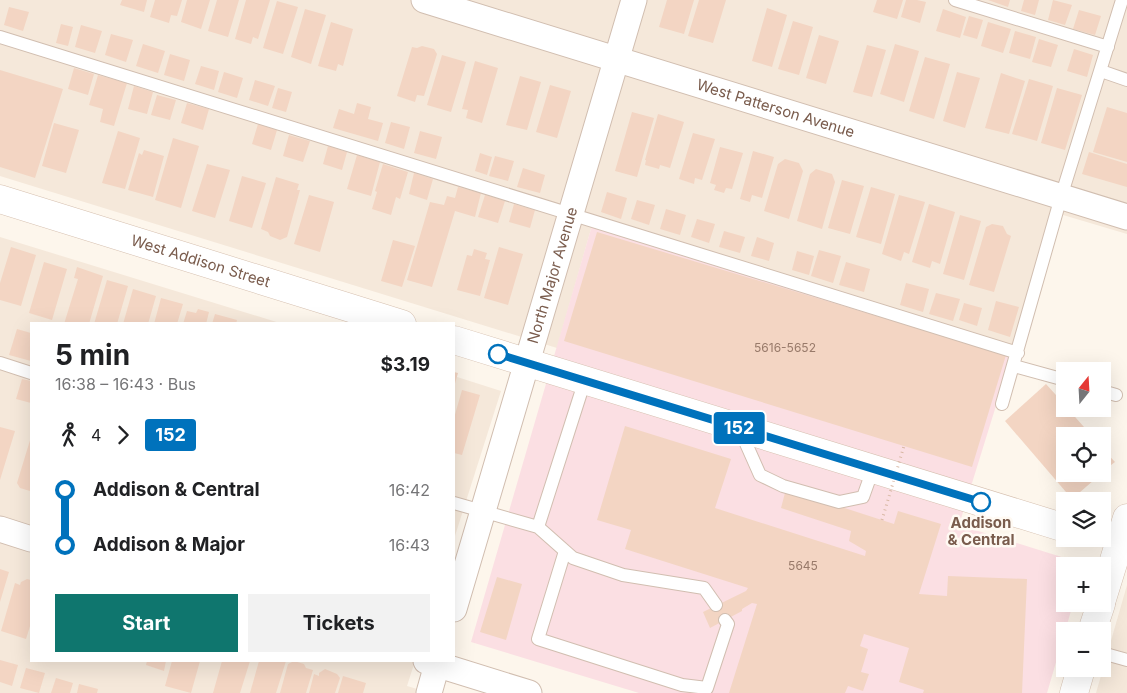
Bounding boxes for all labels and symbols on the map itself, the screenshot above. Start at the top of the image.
street label: West Patterson Avenue [694,75,857,141]
street label: North Major Avenue [523,205,581,346]
street label: West Addison Street [129,230,273,291]
house number: 5616-5652 [754,340,816,355]
unlabelled marker [488,344,508,364]
north arrow [1056,362,1111,418]
line badge: 152 [710,412,768,444]
marker: Addison & Central [971,492,991,512]
place label: Addison & Central [947,513,1015,549]
house number: 5645 [788,558,818,573]

